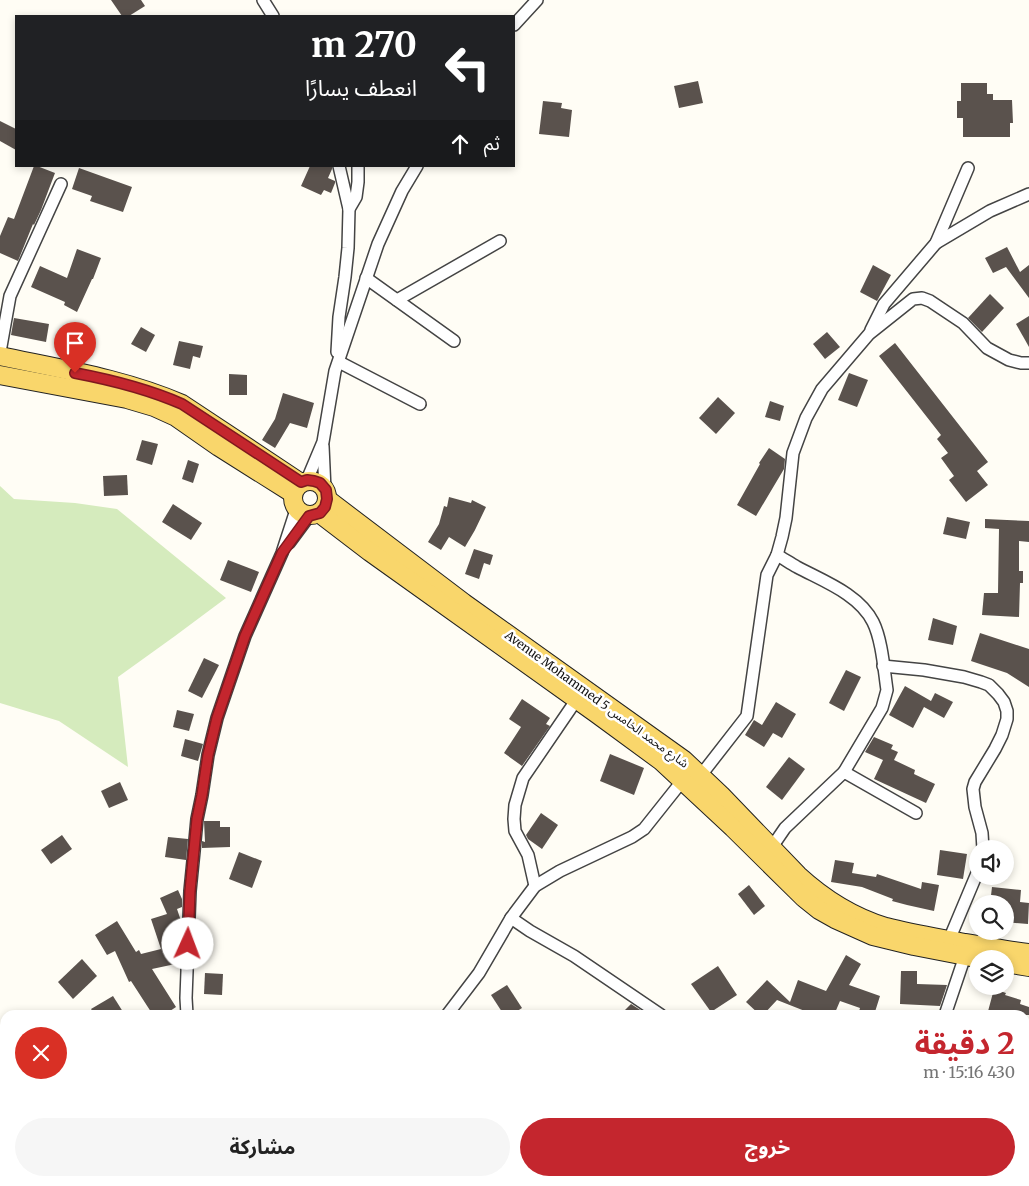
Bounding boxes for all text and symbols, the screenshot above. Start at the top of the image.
text: 270 m [311,23,417,67]
icon: left [435,35,500,100]
text: انعطف يسارًا [305,74,417,102]
icon: ahead [446,130,474,158]
text: ثم [484,131,500,155]
pin [54,322,96,373]
icon: arrive [61,329,89,357]
street label: Avenue Mohammed 5 شارع محمد الخامس [500,627,692,772]
map controls [969,840,1014,995]
button: sound [969,840,1014,885]
button: search [969,895,1014,940]
position arrow [161,917,213,969]
button: layers [969,950,1014,995]
text: 2 دقيقة [915,1024,1015,1062]
button: close [15,1027,67,1079]
text: 430 m · 15:16 [923,1062,1015,1082]
button: مشاركة [15,1118,510,1176]
button: خروج [520,1118,1015,1176]

